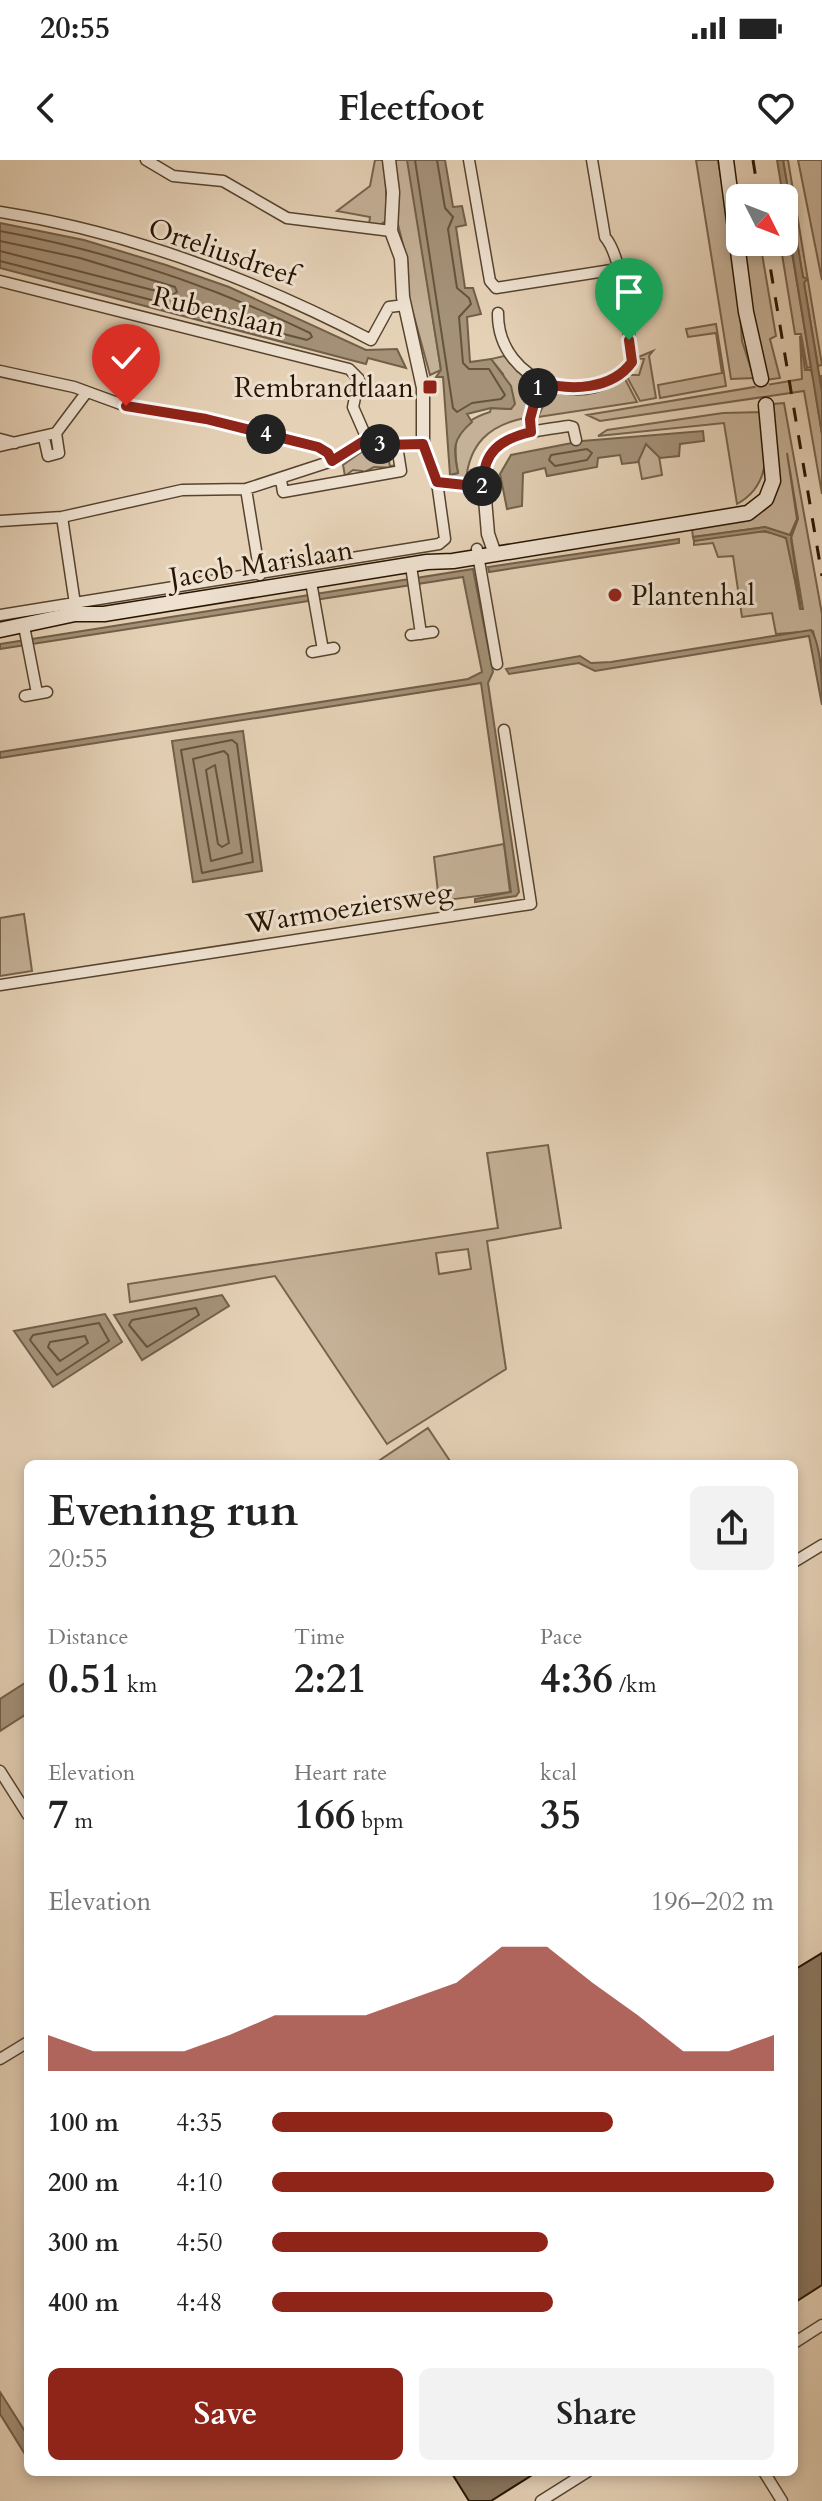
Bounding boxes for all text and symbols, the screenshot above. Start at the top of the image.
text: 20:55 [40,8,110,49]
text: Fleetfoot [338,84,484,133]
icon: back [24,86,68,130]
icon: heart [754,86,798,130]
north arrow [726,184,798,256]
map controls [726,184,798,256]
street label: Orteliusdreef [143,209,306,297]
pin [595,258,663,340]
icon: arrive [607,270,651,314]
street label: Rubenslaan [149,277,289,347]
pin [92,324,160,406]
icon: check [104,336,148,380]
pin: 1 [518,368,558,408]
place label: Rembrandtlaan [234,369,414,407]
text: 1 [532,373,544,403]
marker: Rembrandtlaan [421,378,439,396]
pin: 4 [246,414,286,454]
text: 4 [260,419,272,449]
pin: 3 [360,424,400,464]
text: 3 [374,429,386,459]
pin: 2 [462,466,502,506]
text: 2 [476,471,488,501]
street label: Jacob Marislaan [163,531,356,598]
place label: Plantenhal [631,577,755,615]
marker: Plantenhal [606,586,624,604]
street label: Warmoeziersweg [242,873,455,943]
text: Evening run [48,1481,298,1541]
button: share [690,1486,774,1570]
text: 20:55 [48,1541,108,1576]
text: Distance [48,1622,128,1652]
text: Time [294,1622,345,1652]
text: Pace [540,1622,583,1652]
text: 0.51 [48,1652,121,1707]
text: 2:21 [294,1652,367,1707]
text: 4:36 [540,1652,613,1707]
text: km [121,1670,157,1700]
text: /km [613,1670,657,1700]
text: Elevation [48,1758,135,1788]
text: Heart rate [294,1758,387,1788]
text: kcal [540,1758,577,1788]
text: 7 [48,1788,69,1843]
text: 166 [294,1788,355,1843]
text: 35 [540,1788,581,1843]
text: m [69,1806,93,1836]
text: bpm [355,1806,404,1836]
text: Elevation [48,1884,151,1919]
text: 196–202 m [651,1884,774,1919]
text: 100 m [48,2105,119,2140]
text: 4:35 [176,2105,223,2140]
text: 200 m [48,2165,119,2200]
text: 4:10 [176,2165,223,2200]
text: 300 m [48,2225,119,2260]
text: 4:50 [176,2225,223,2260]
text: 400 m [48,2285,119,2320]
text: 4:48 [176,2285,223,2320]
button: Save [48,2368,403,2460]
button: Share [419,2368,774,2460]

